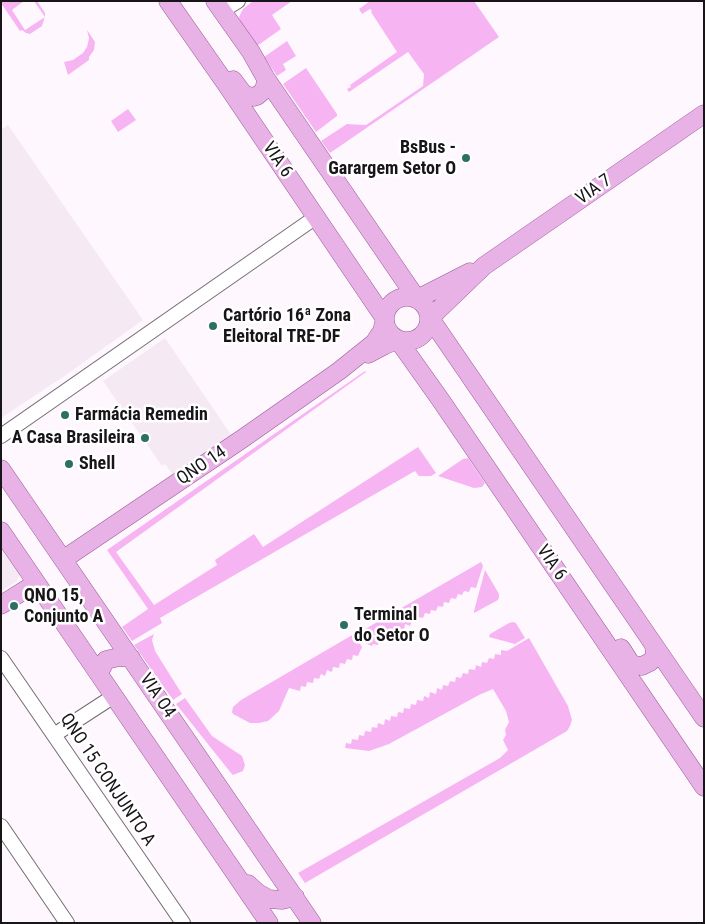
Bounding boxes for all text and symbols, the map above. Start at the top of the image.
place label: BsBus - Garargem Setor O [328,137,456,180]
street label: VIA 6 [257,138,297,182]
marker: BsBus - Garargem Setor O [460,152,472,164]
street label: VIA 7 [572,170,616,210]
place label: Cartório 16ª Zona Eleitoral TRE-DF [223,305,351,348]
marker: Cartório 16ª Zona Eleitoral TRE-DF [207,320,219,332]
place label: Farmácia Remedin [75,404,208,426]
marker: Farmácia Remedin [59,409,71,421]
place label: A Casa Brasileira [12,427,135,449]
marker: A Casa Brasileira [139,432,151,444]
street label: QNO 14 [173,442,231,490]
place label: Shell [79,453,115,475]
marker: Shell [63,458,75,470]
street label: VIA 6 [531,541,571,585]
place label: QNO 15, Conjunto A [24,585,103,628]
marker: QNO 15, Conjunto A [8,600,20,612]
place label: Terminal do Setor O [354,604,430,646]
marker: Terminal do Setor O [338,619,350,631]
street label: VIA O4 [134,670,180,722]
street label: QNO 15 CONJUNTO A [55,710,159,850]

